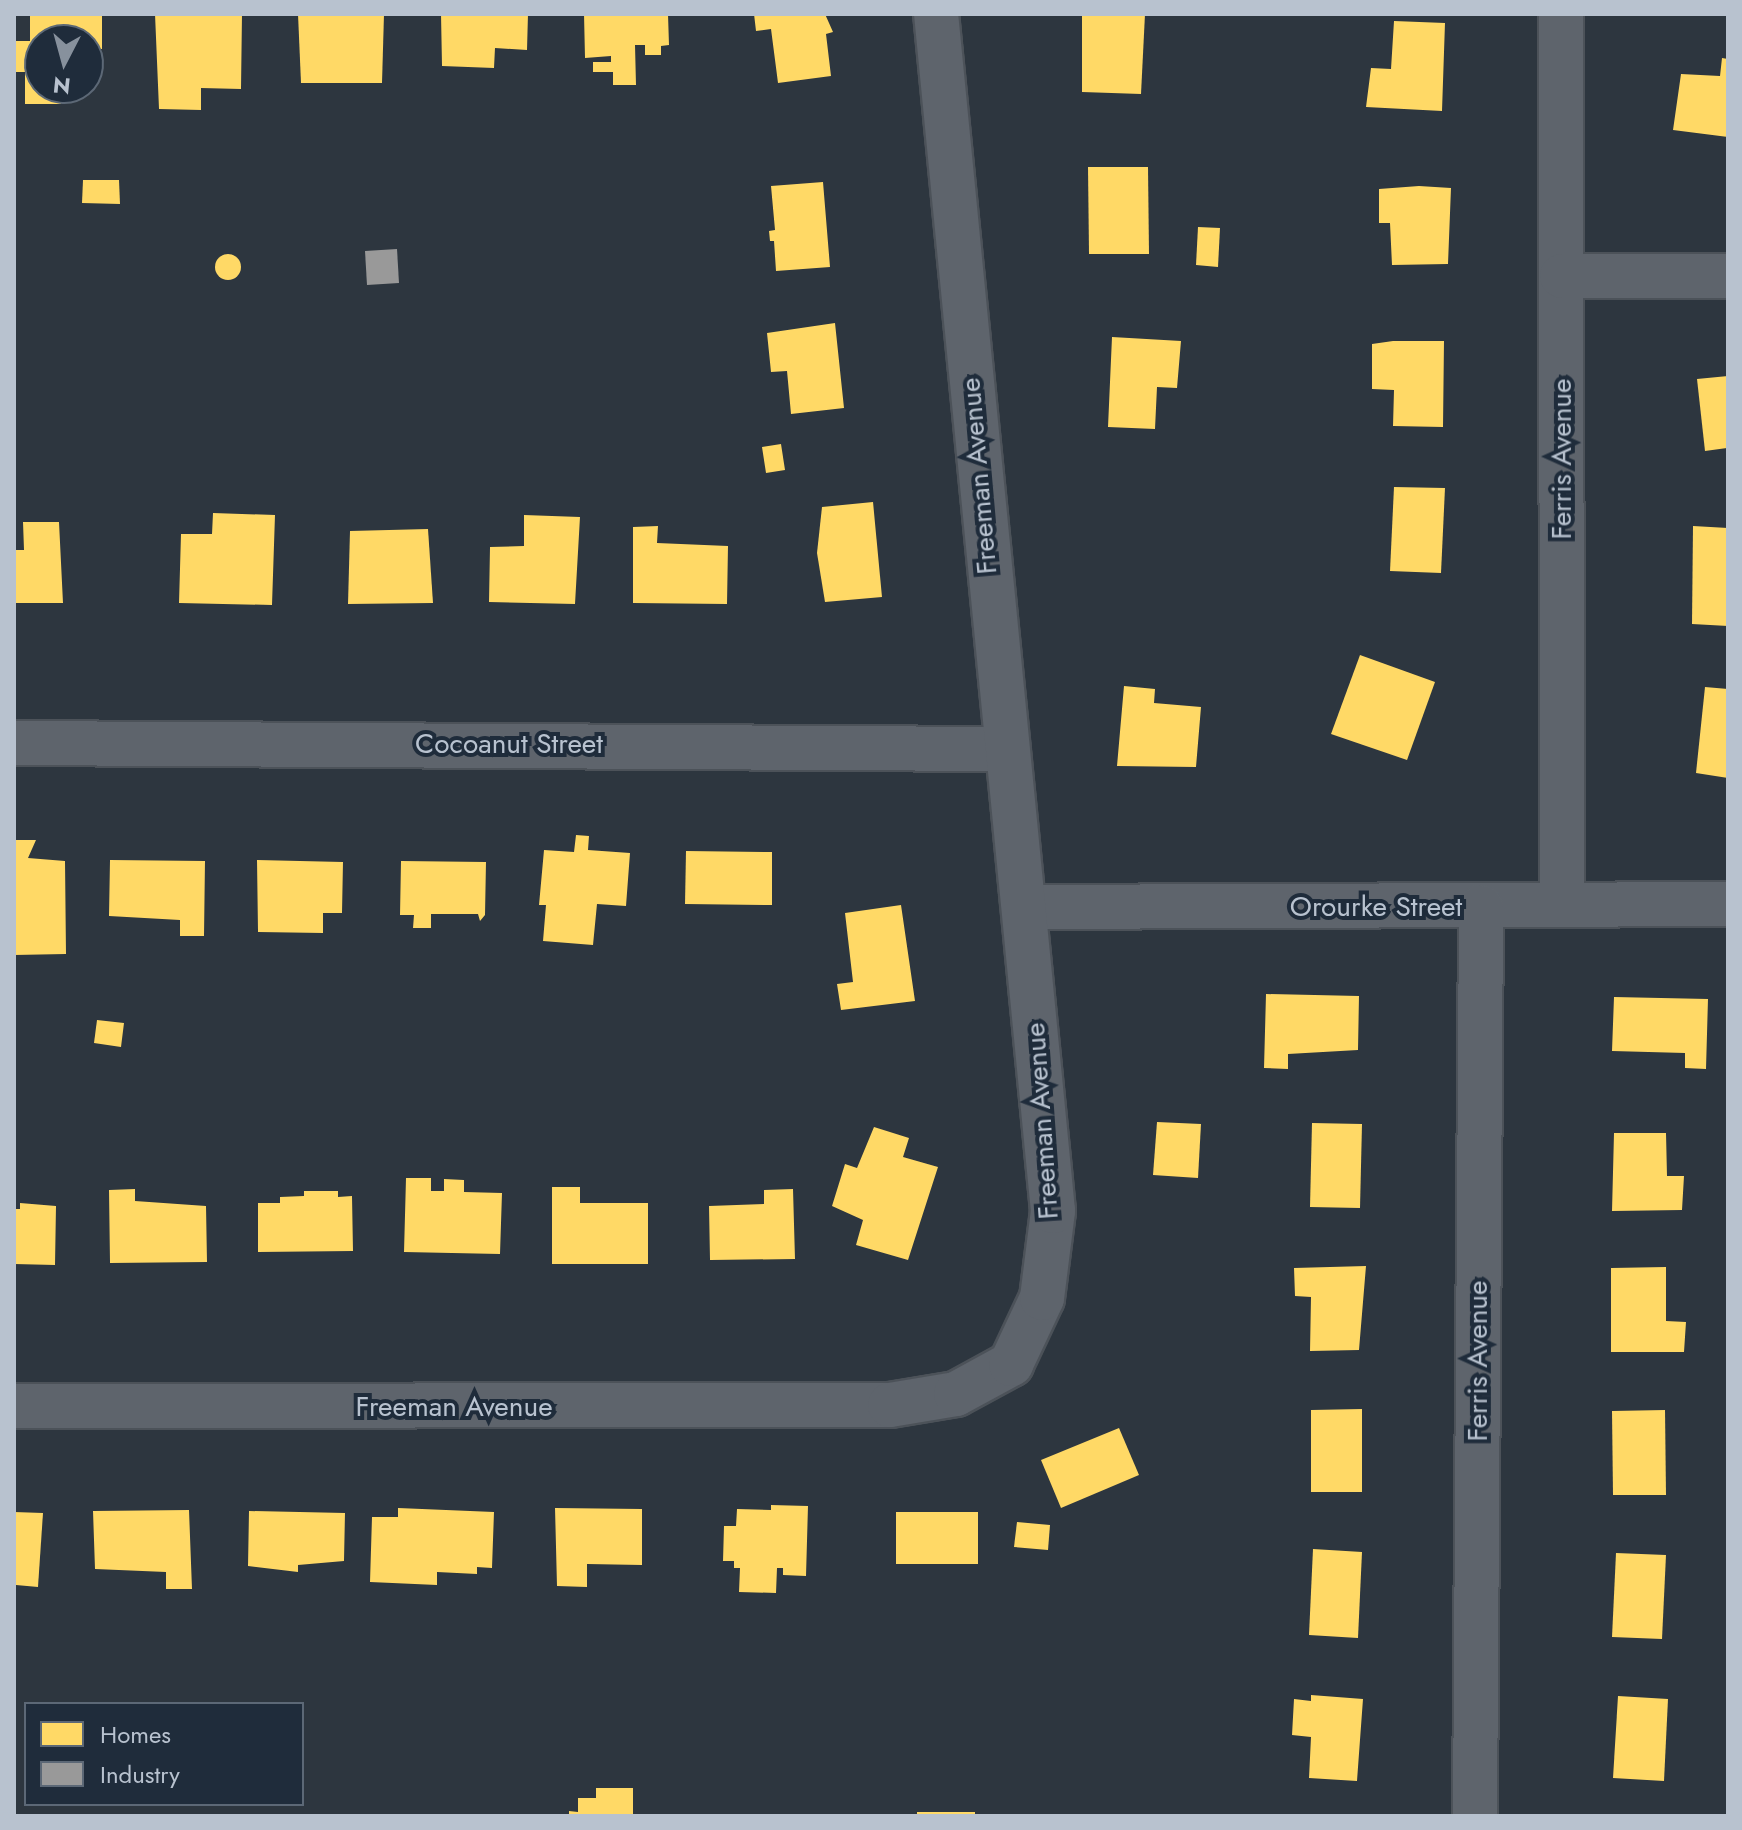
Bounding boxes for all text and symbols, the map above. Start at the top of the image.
north arrow [24,24,104,104]
text: N [51,69,72,103]
street label: Freeman Avenue [954,376,1004,576]
street label: Ferris Avenue [1545,379,1579,539]
street label: Cocoanut Street [415,727,603,761]
street label: Orourke Street [1290,890,1462,924]
street label: Freeman Avenue [1018,1022,1066,1220]
street label: Ferris Avenue [1461,1281,1495,1441]
street label: Freeman Avenue [355,1390,553,1424]
legend [24,1702,304,1806]
text: Homes [100,1717,171,1752]
text: Industry [100,1757,180,1792]

